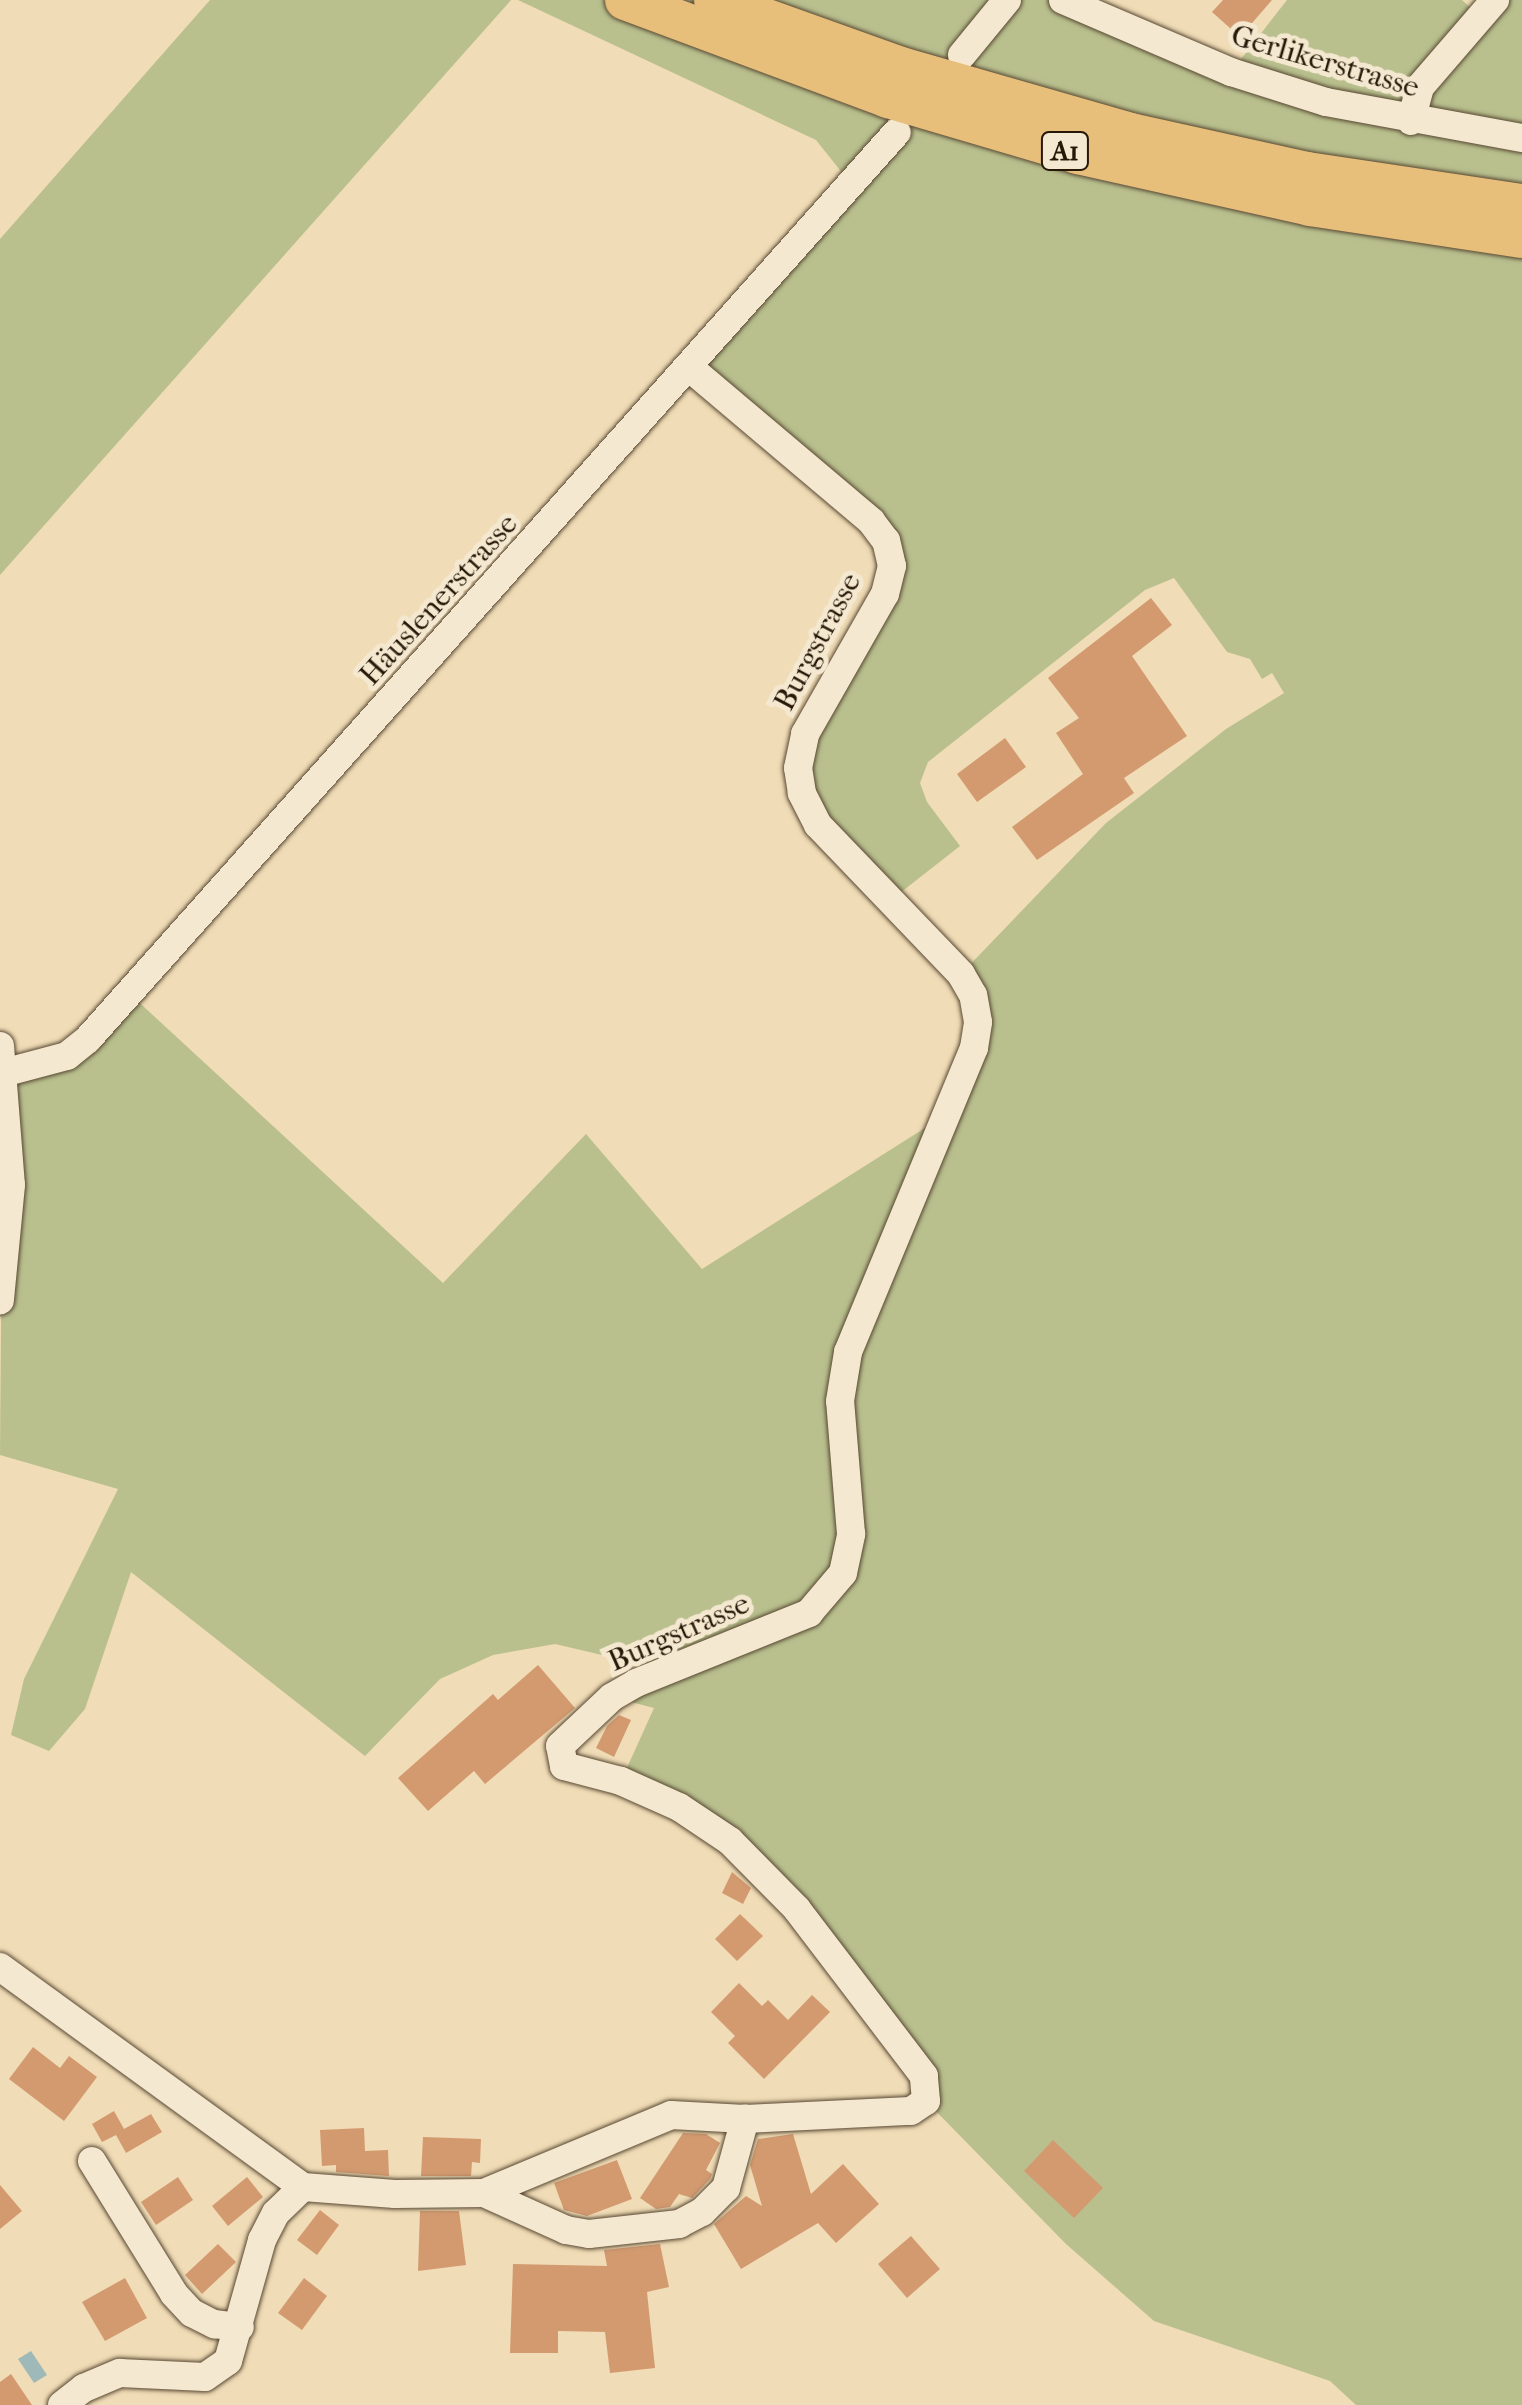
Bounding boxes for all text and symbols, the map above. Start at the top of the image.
street label: Gerlikerstrasse [1227,18,1423,106]
road number: A1 [1040,128,1090,174]
street label: Häuslenerstrasse [352,507,526,693]
street label: Burgstrasse [767,567,869,717]
street label: Burgstrasse [603,1586,755,1680]

